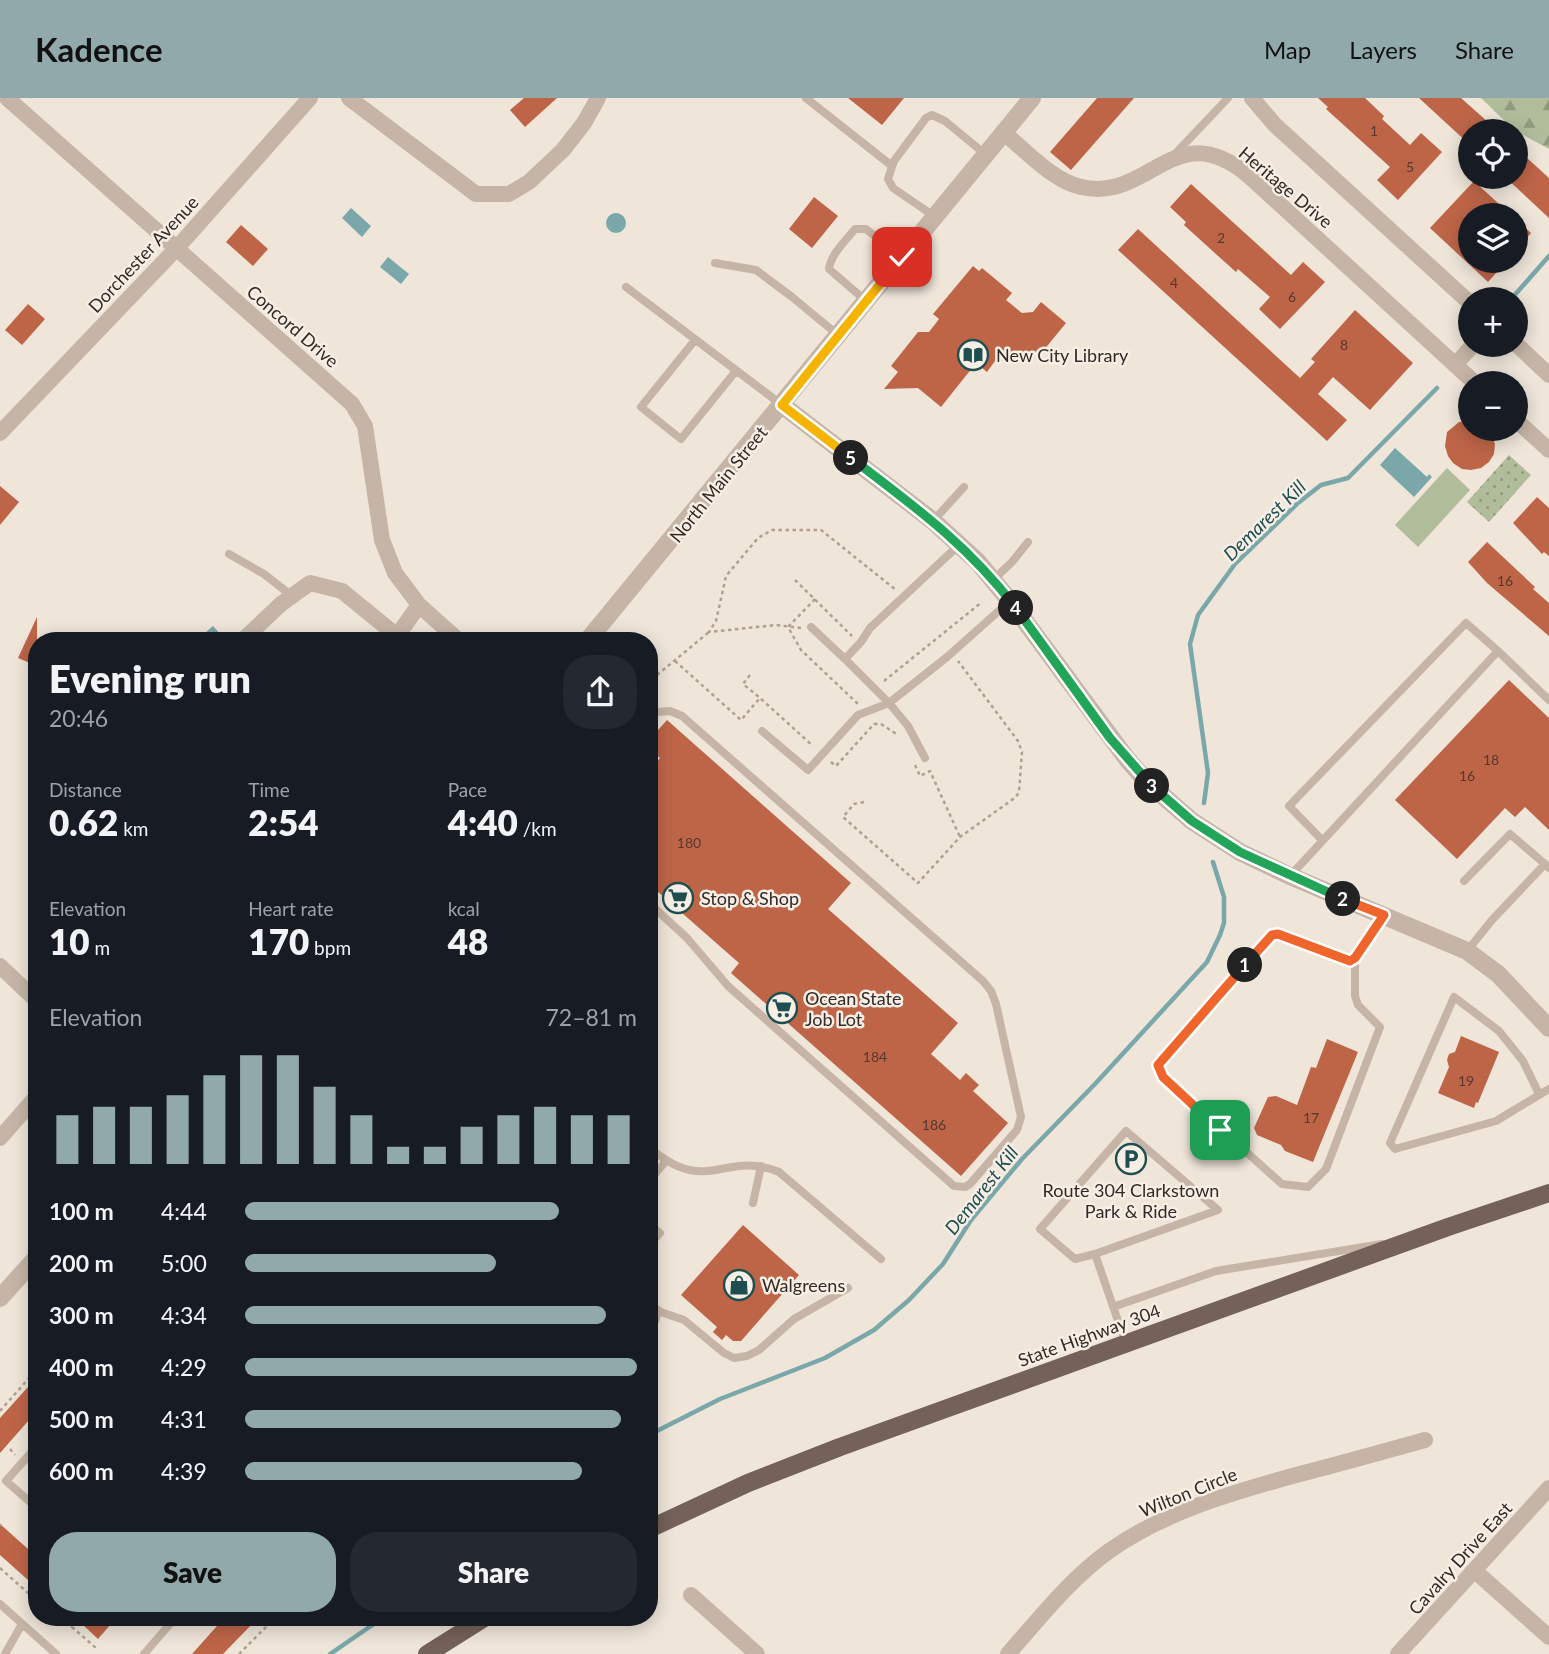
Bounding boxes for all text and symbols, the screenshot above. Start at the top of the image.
text: Kadence [35,29,163,69]
text: Map [1264,35,1311,64]
text: Layers [1349,35,1417,64]
text: Share [1455,35,1514,64]
map controls [1458,119,1528,441]
button: locate [1458,119,1528,189]
house number: 1 [1370,122,1378,139]
street label: Heritage Drive [1235,141,1337,233]
house number: 5 [1406,158,1414,175]
street label: Dorchester Avenue [83,191,203,317]
button: layers [1458,203,1528,273]
pin [872,227,932,287]
house number: 2 [1217,229,1225,246]
icon: check [883,238,921,276]
house number: 4 [1170,274,1178,291]
street label: Concord Drive [243,280,343,372]
button: + [1458,287,1528,357]
house number: 6 [1288,288,1296,305]
house number: 8 [1340,336,1348,353]
library icon: New City Library [956,338,990,372]
place label: New City Library [996,344,1129,366]
button: − [1458,371,1528,441]
street label: North Main Street [664,421,772,547]
pin: 5 [834,440,868,476]
text: 5 [845,446,856,469]
water label: Demarest Kill [1218,475,1310,565]
house number: 16 [1497,572,1513,589]
pin: 4 [998,590,1034,626]
text: 4 [1010,596,1021,619]
text: Evening run [49,655,251,701]
button: share [563,655,637,729]
text: 20:46 [49,704,108,732]
house number: 18 [1483,751,1499,768]
house number: 16 [1459,767,1475,784]
pin: 3 [1134,768,1170,804]
text: 3 [1146,774,1157,797]
text: Distance [49,778,122,801]
text: Time [248,778,290,801]
text: Pace [448,778,487,801]
text: 0.62 [49,801,118,843]
text: 2:54 [248,801,319,843]
text: 4:40 [448,801,518,843]
text: km [118,817,148,840]
text: /km [518,817,557,840]
house number: 180 [677,834,701,851]
supermarket icon: Stop & Shop [661,881,695,915]
pin: 2 [1326,882,1360,916]
place label: Stop & Shop [701,887,799,909]
text: 2 [1337,887,1348,910]
text: Elevation [49,897,126,920]
text: Heart rate [248,897,334,920]
text: kcal [448,897,480,920]
text: 10 [49,920,90,962]
text: 170 [248,920,309,962]
text: 48 [448,920,488,962]
text: m [90,936,110,959]
text: bpm [309,936,351,959]
pin: 1 [1228,948,1262,982]
text: 1 [1239,953,1250,976]
place label: Ocean State Job Lot [805,987,901,1030]
supermarket icon: Ocean State Job Lot [765,991,799,1025]
text: Elevation [49,1003,142,1031]
text: 72–81 m [545,1003,637,1031]
house number: 184 [863,1048,887,1065]
house number: 19 [1458,1072,1474,1089]
pin [1190,1100,1250,1160]
house number: 17 [1303,1109,1319,1126]
icon: arrive [1201,1111,1239,1149]
house number: 186 [922,1116,946,1133]
water label: Demarest Kill [939,1141,1023,1239]
parking icon: Route 304 Clarkstown Park & Ride [1114,1142,1148,1176]
place label: Route 304 Clarkstown Park & Ride [1043,1179,1219,1222]
text: 100 m [49,1197,114,1225]
text: 4:44 [161,1197,207,1225]
text: 200 m [49,1249,114,1277]
text: 5:00 [161,1249,207,1277]
shop icon: Walgreens [722,1268,756,1302]
place label: Walgreens [762,1274,845,1296]
street label: State Highway 304 [1015,1299,1163,1371]
text: 300 m [49,1301,114,1329]
text: 4:34 [161,1301,207,1329]
text: 400 m [49,1353,114,1381]
text: 4:29 [161,1353,207,1381]
text: 500 m [49,1405,114,1433]
text: 4:31 [161,1405,207,1433]
text: 600 m [49,1457,114,1485]
text: 4:39 [161,1457,207,1485]
street label: Wilton Circle [1136,1462,1240,1522]
street label: Cavalry Drive East [1404,1497,1517,1619]
button: Save [49,1532,336,1612]
button: Share [350,1532,637,1612]

